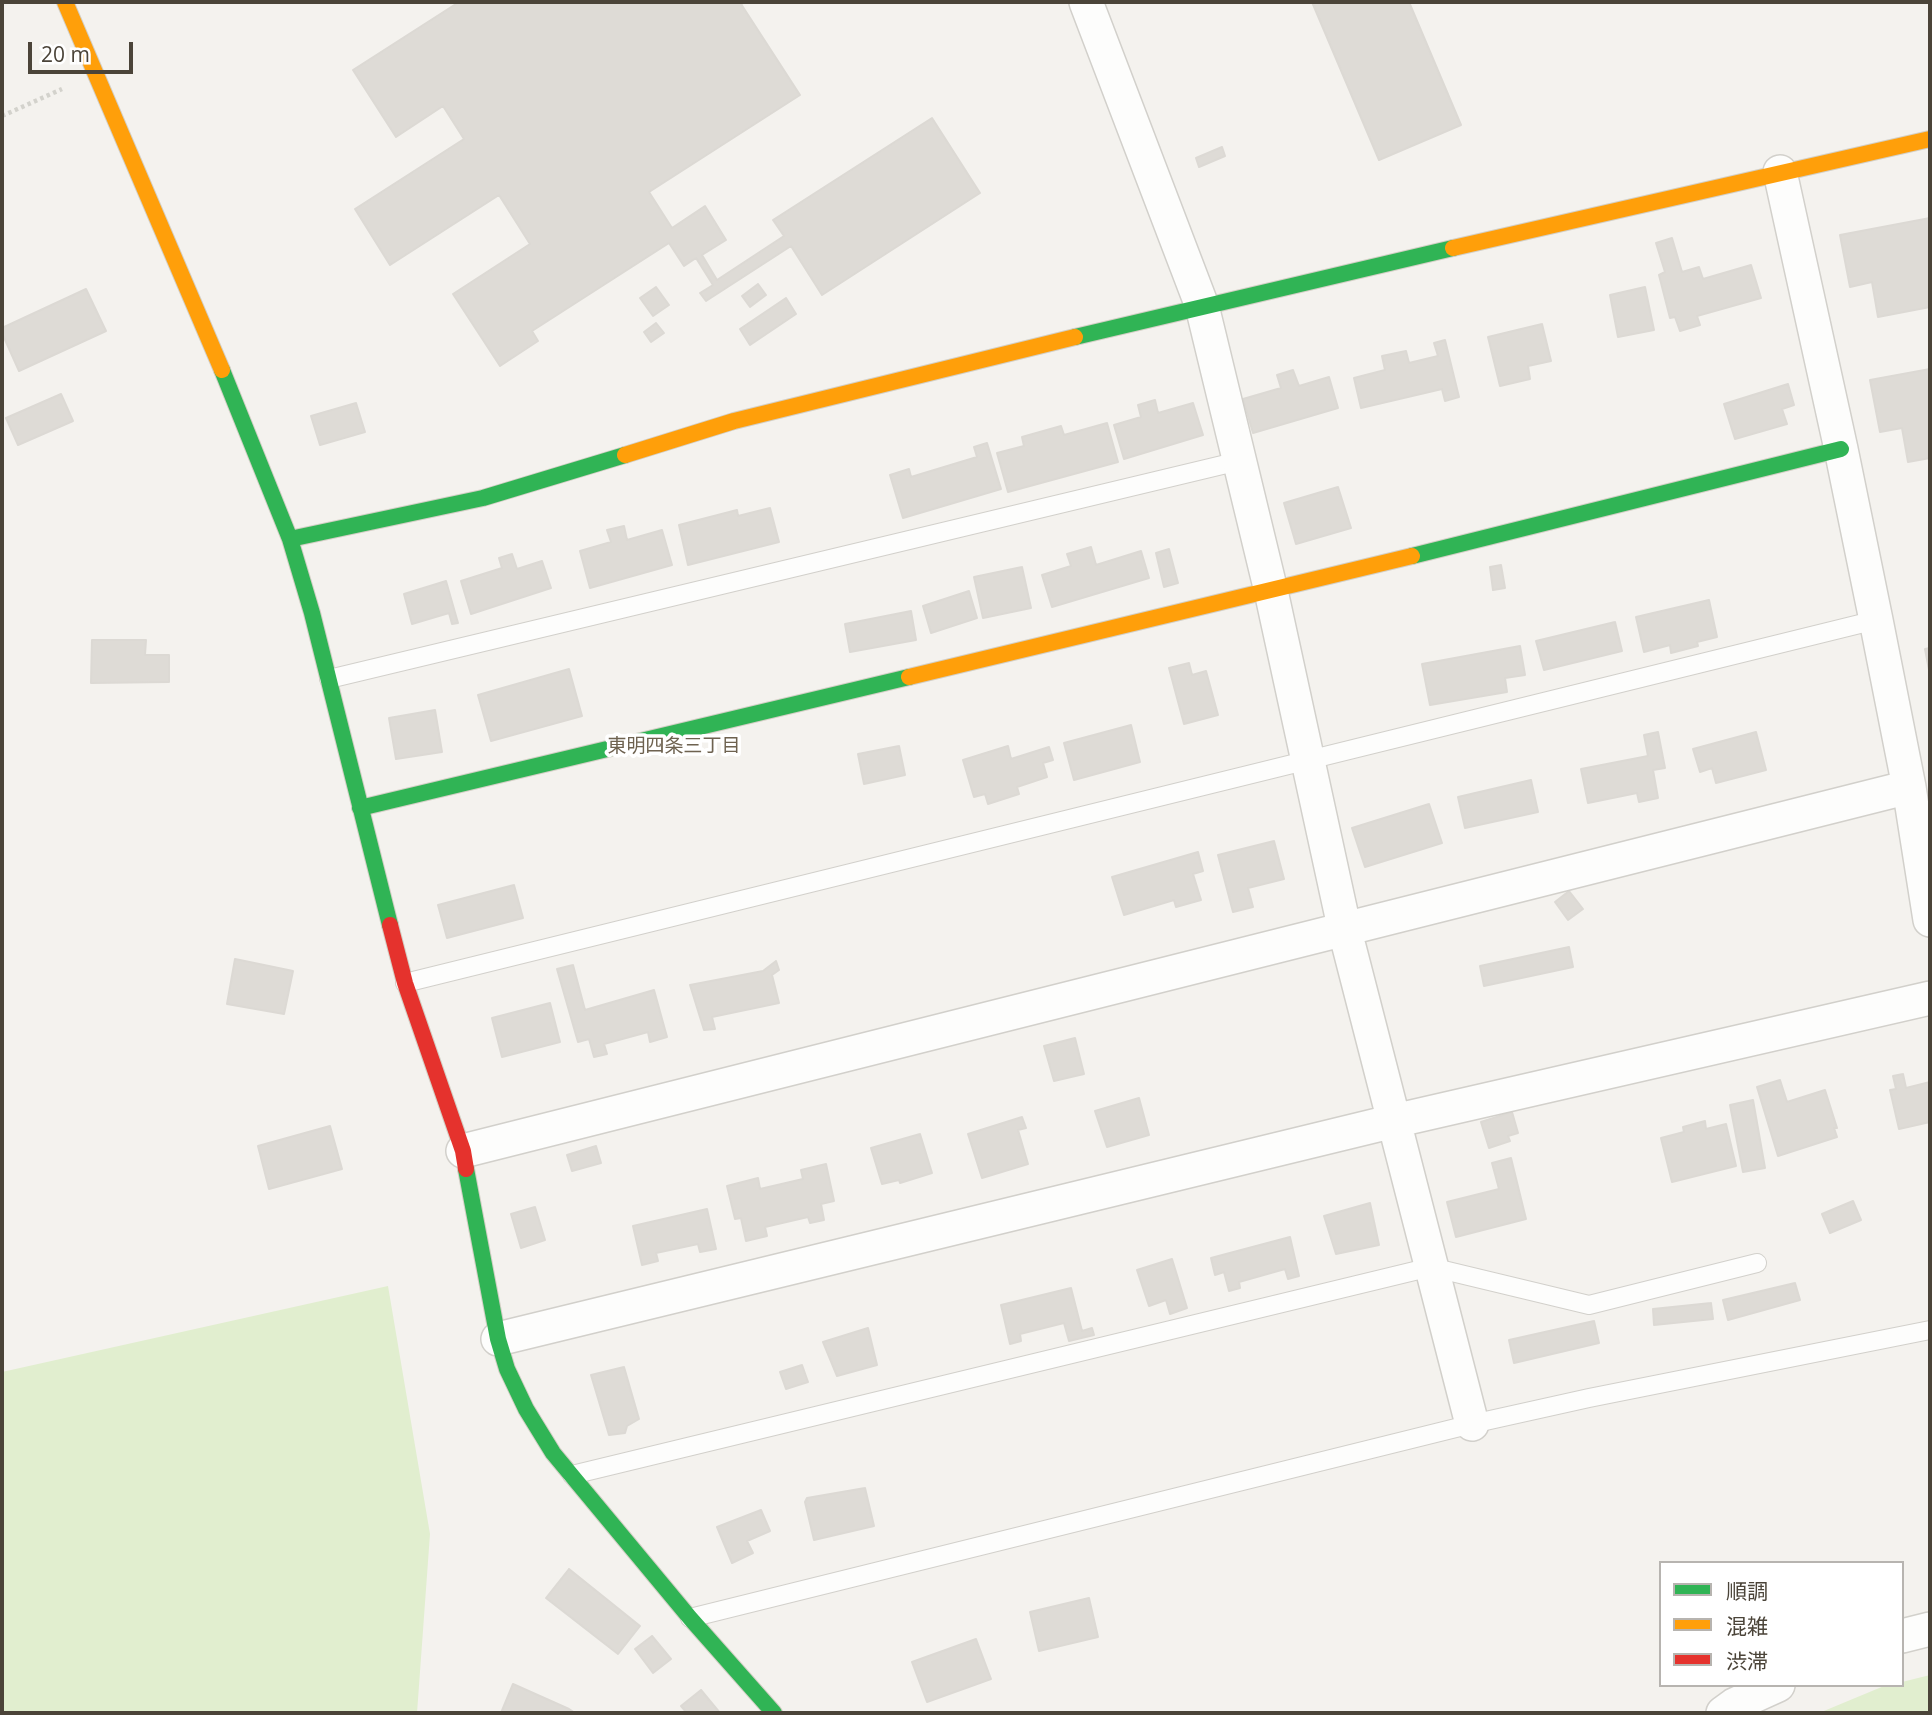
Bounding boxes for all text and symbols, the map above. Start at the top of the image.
scale bar [32,28,136,72]
text: 20 m [41,40,90,68]
district label: 東明四条三丁目 [608,736,740,758]
legend [1659,1561,1904,1687]
text: 順調 [1726,1577,1768,1605]
text: 混雑 [1726,1612,1768,1640]
text: 渋滞 [1726,1647,1768,1675]

